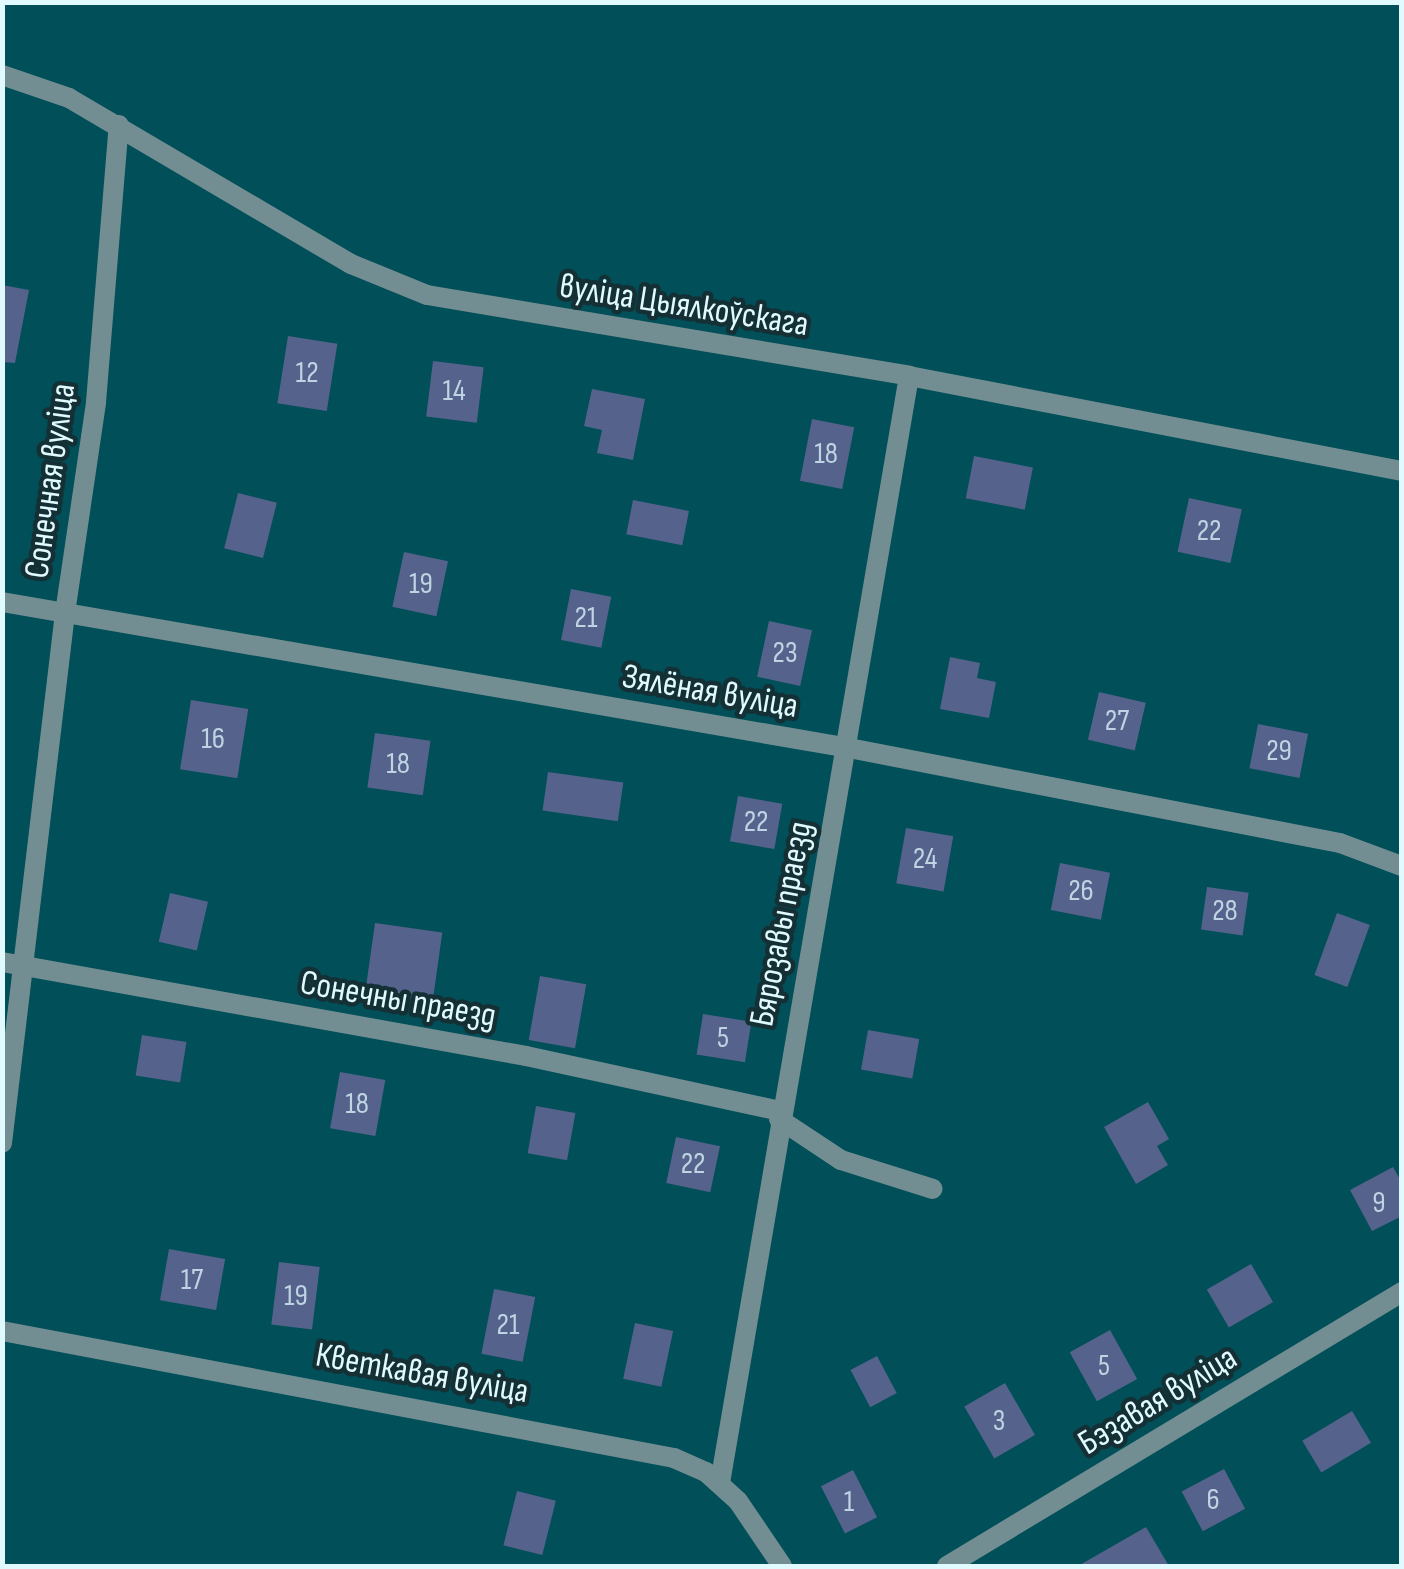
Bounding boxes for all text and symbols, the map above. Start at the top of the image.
street label: вуліца Цыялкоўскага [557,266,811,346]
house number: 12 [295,355,319,391]
house number: 14 [442,373,466,409]
street label: Сонечная вуліца [17,381,85,581]
house number: 18 [814,436,838,472]
house number: 22 [1197,513,1221,549]
house number: 19 [409,566,433,602]
house number: 21 [575,600,597,636]
house number: 23 [773,635,797,671]
street label: Зялёная вуліца [619,656,801,728]
house number: 27 [1105,703,1129,739]
house number: 16 [201,721,225,757]
house number: 29 [1266,733,1292,769]
house number: 18 [386,746,410,782]
house number: 22 [744,804,768,840]
street label: Бярозавы праезд [742,818,822,1030]
house number: 24 [913,841,937,877]
house number: 26 [1068,873,1094,909]
house number: 28 [1212,893,1238,929]
street label: Сонечны праезд [297,962,499,1038]
house number: 5 [717,1020,729,1056]
house number: 18 [345,1086,369,1122]
house number: 22 [681,1146,705,1182]
house number: 9 [1372,1185,1386,1221]
house number: 17 [181,1262,203,1298]
house number: 19 [284,1278,308,1314]
house number: 21 [497,1307,519,1343]
street label: Кветкавая вуліца [312,1335,532,1413]
street label: Бэзавая вуліца [1071,1337,1245,1465]
house number: 5 [1098,1348,1110,1384]
house number: 3 [993,1403,1005,1439]
house number: 6 [1206,1482,1220,1518]
house number: 1 [844,1484,854,1520]

